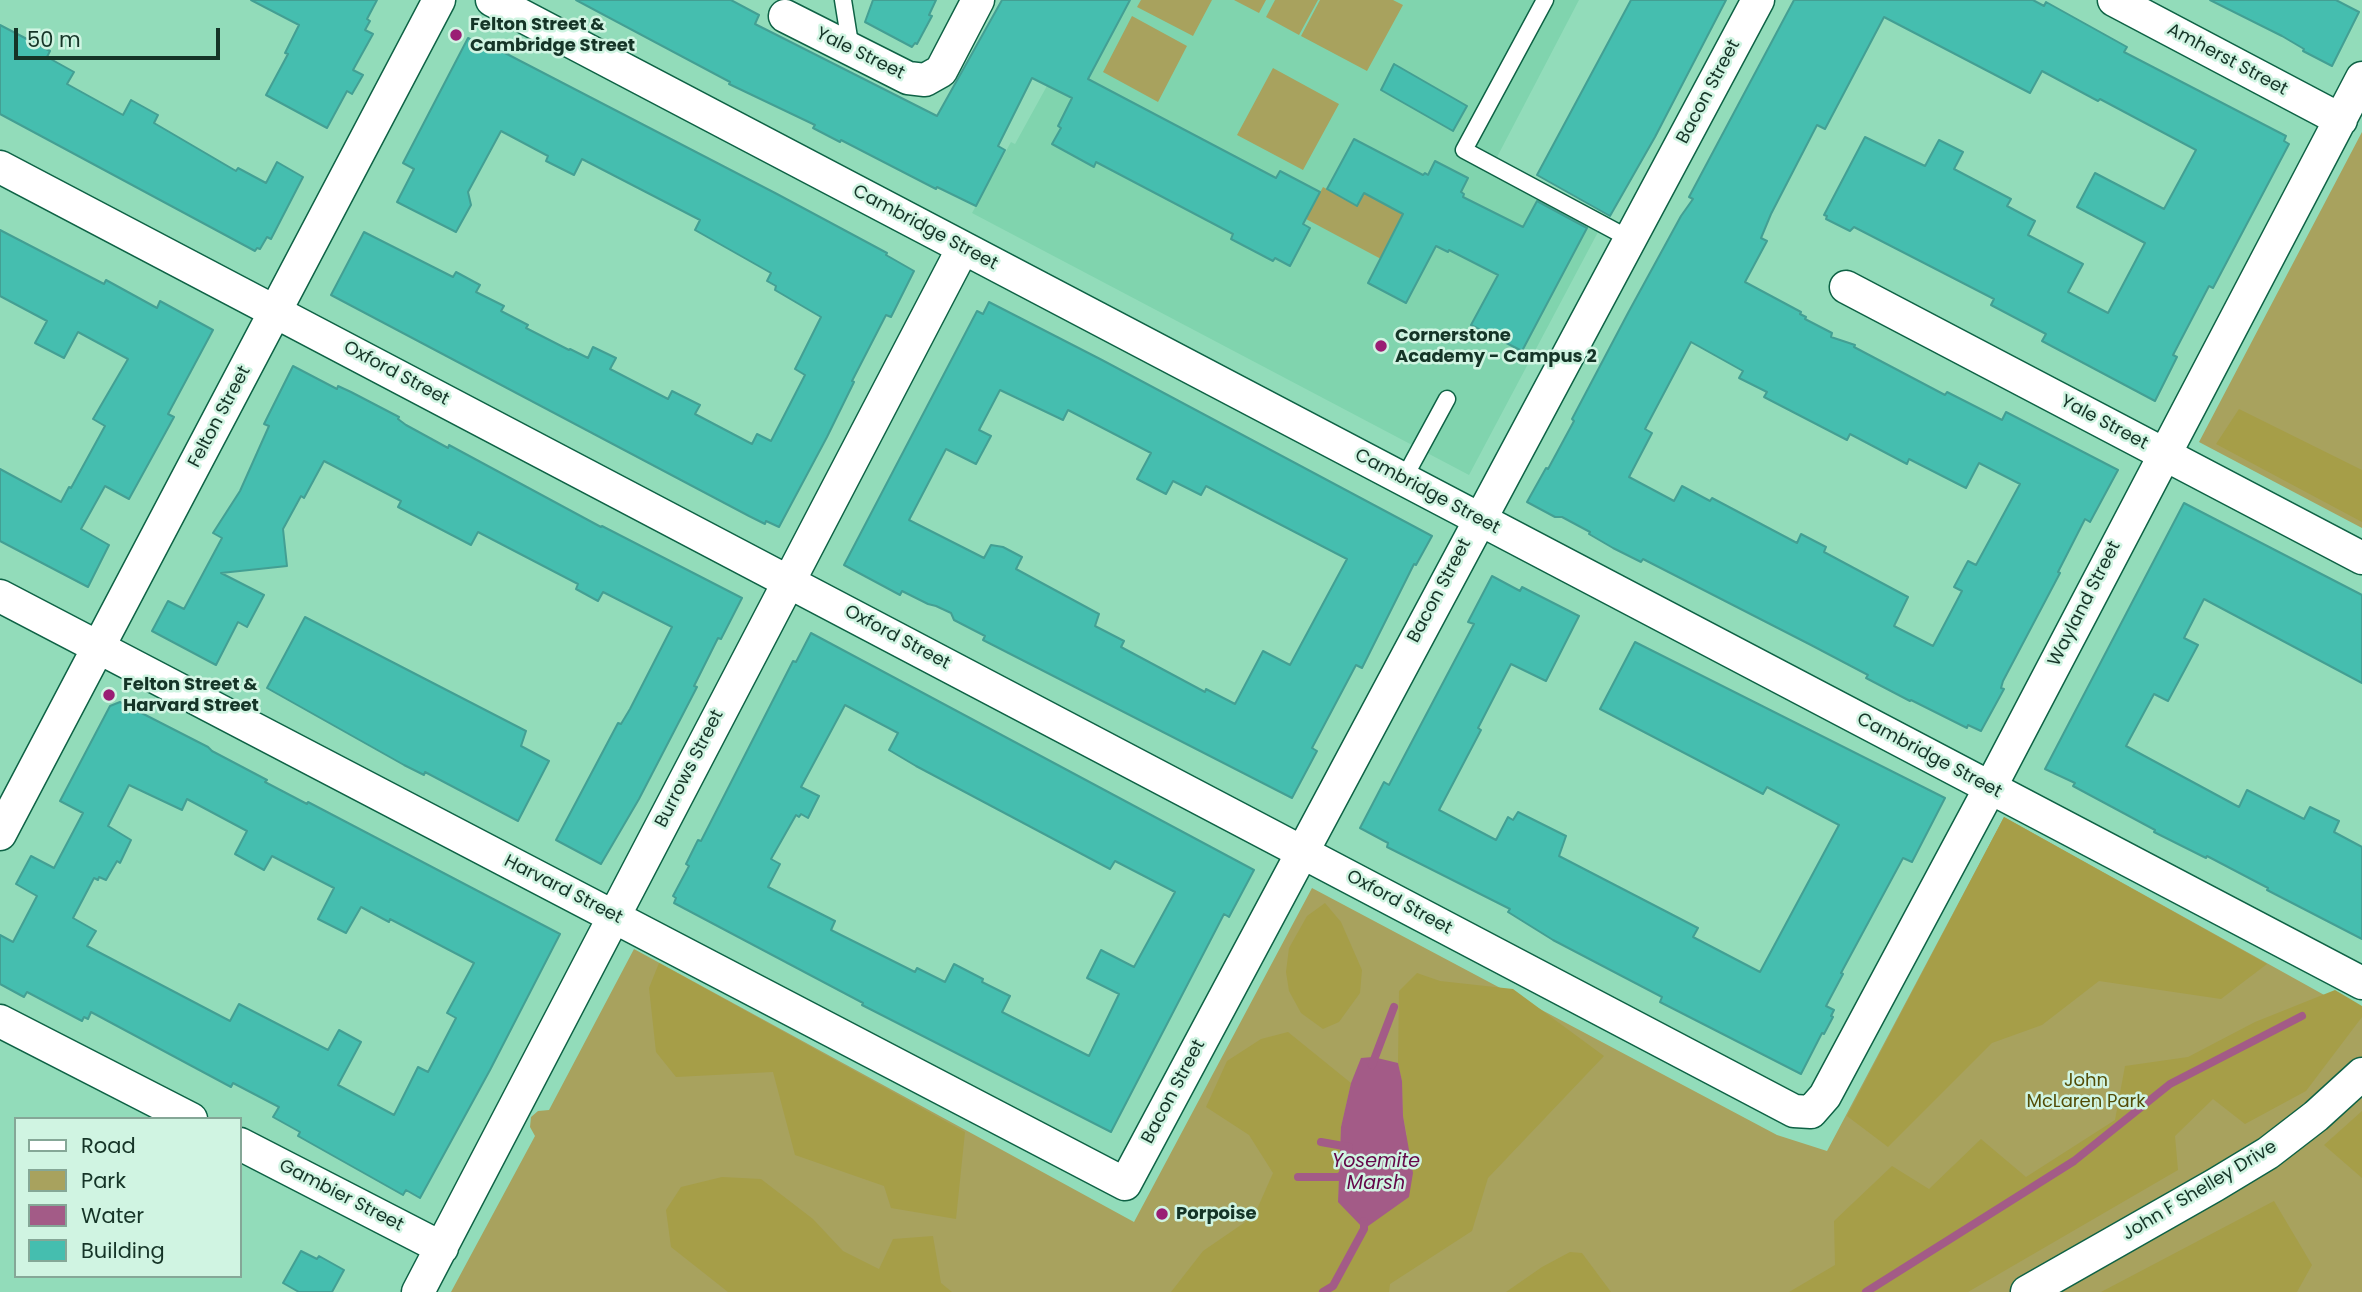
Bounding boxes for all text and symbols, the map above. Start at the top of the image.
scale bar [18,14,224,58]
place label: Felton Street & Cambridge Street [470,14,635,56]
street label: Amherst Street [2163,19,2291,101]
street label: Yale Street [812,23,908,85]
text: 50 m [27,25,81,54]
marker: Felton Street & Cambridge Street [448,27,464,43]
street label: Bacon Street [1673,36,1745,148]
street label: Cambridge Street [849,181,1001,275]
place label: Cornerstone Academy - Campus 2 [1395,325,1597,368]
street label: Oxford Street [339,337,453,411]
marker: Cornerstone Academy - Campus 2 [1373,338,1389,354]
street label: Felton Street [184,363,256,471]
street label: Yale Street [2057,391,2151,455]
street label: Cambridge Street [1351,445,1503,539]
street label: Bacon Street [1404,535,1476,647]
street label: Wayland Street [2044,538,2126,670]
street label: Oxford Street [840,601,954,675]
place label: Felton Street & Harvard Street [123,674,259,716]
marker: Felton Street & Harvard Street [101,687,117,703]
street label: Burrows Street [651,707,729,831]
street label: Cambridge Street [1853,709,2005,803]
street label: Harvard Street [500,851,626,929]
street label: Oxford Street [1342,866,1456,940]
street label: Bacon Street [1138,1036,1210,1148]
park label: John McLaren Park [2026,1070,2146,1112]
legend [14,1117,242,1278]
text: Road [81,1131,136,1160]
street label: John F Shelley Drive [2119,1136,2281,1246]
water label: Yosemite Marsh [1332,1151,1420,1195]
street label: Gambier Street [275,1155,407,1237]
text: Park [81,1166,126,1195]
text: Water [81,1201,144,1230]
place label: Porpoise [1176,1203,1257,1225]
marker: Porpoise [1154,1206,1170,1222]
text: Building [81,1236,165,1265]

